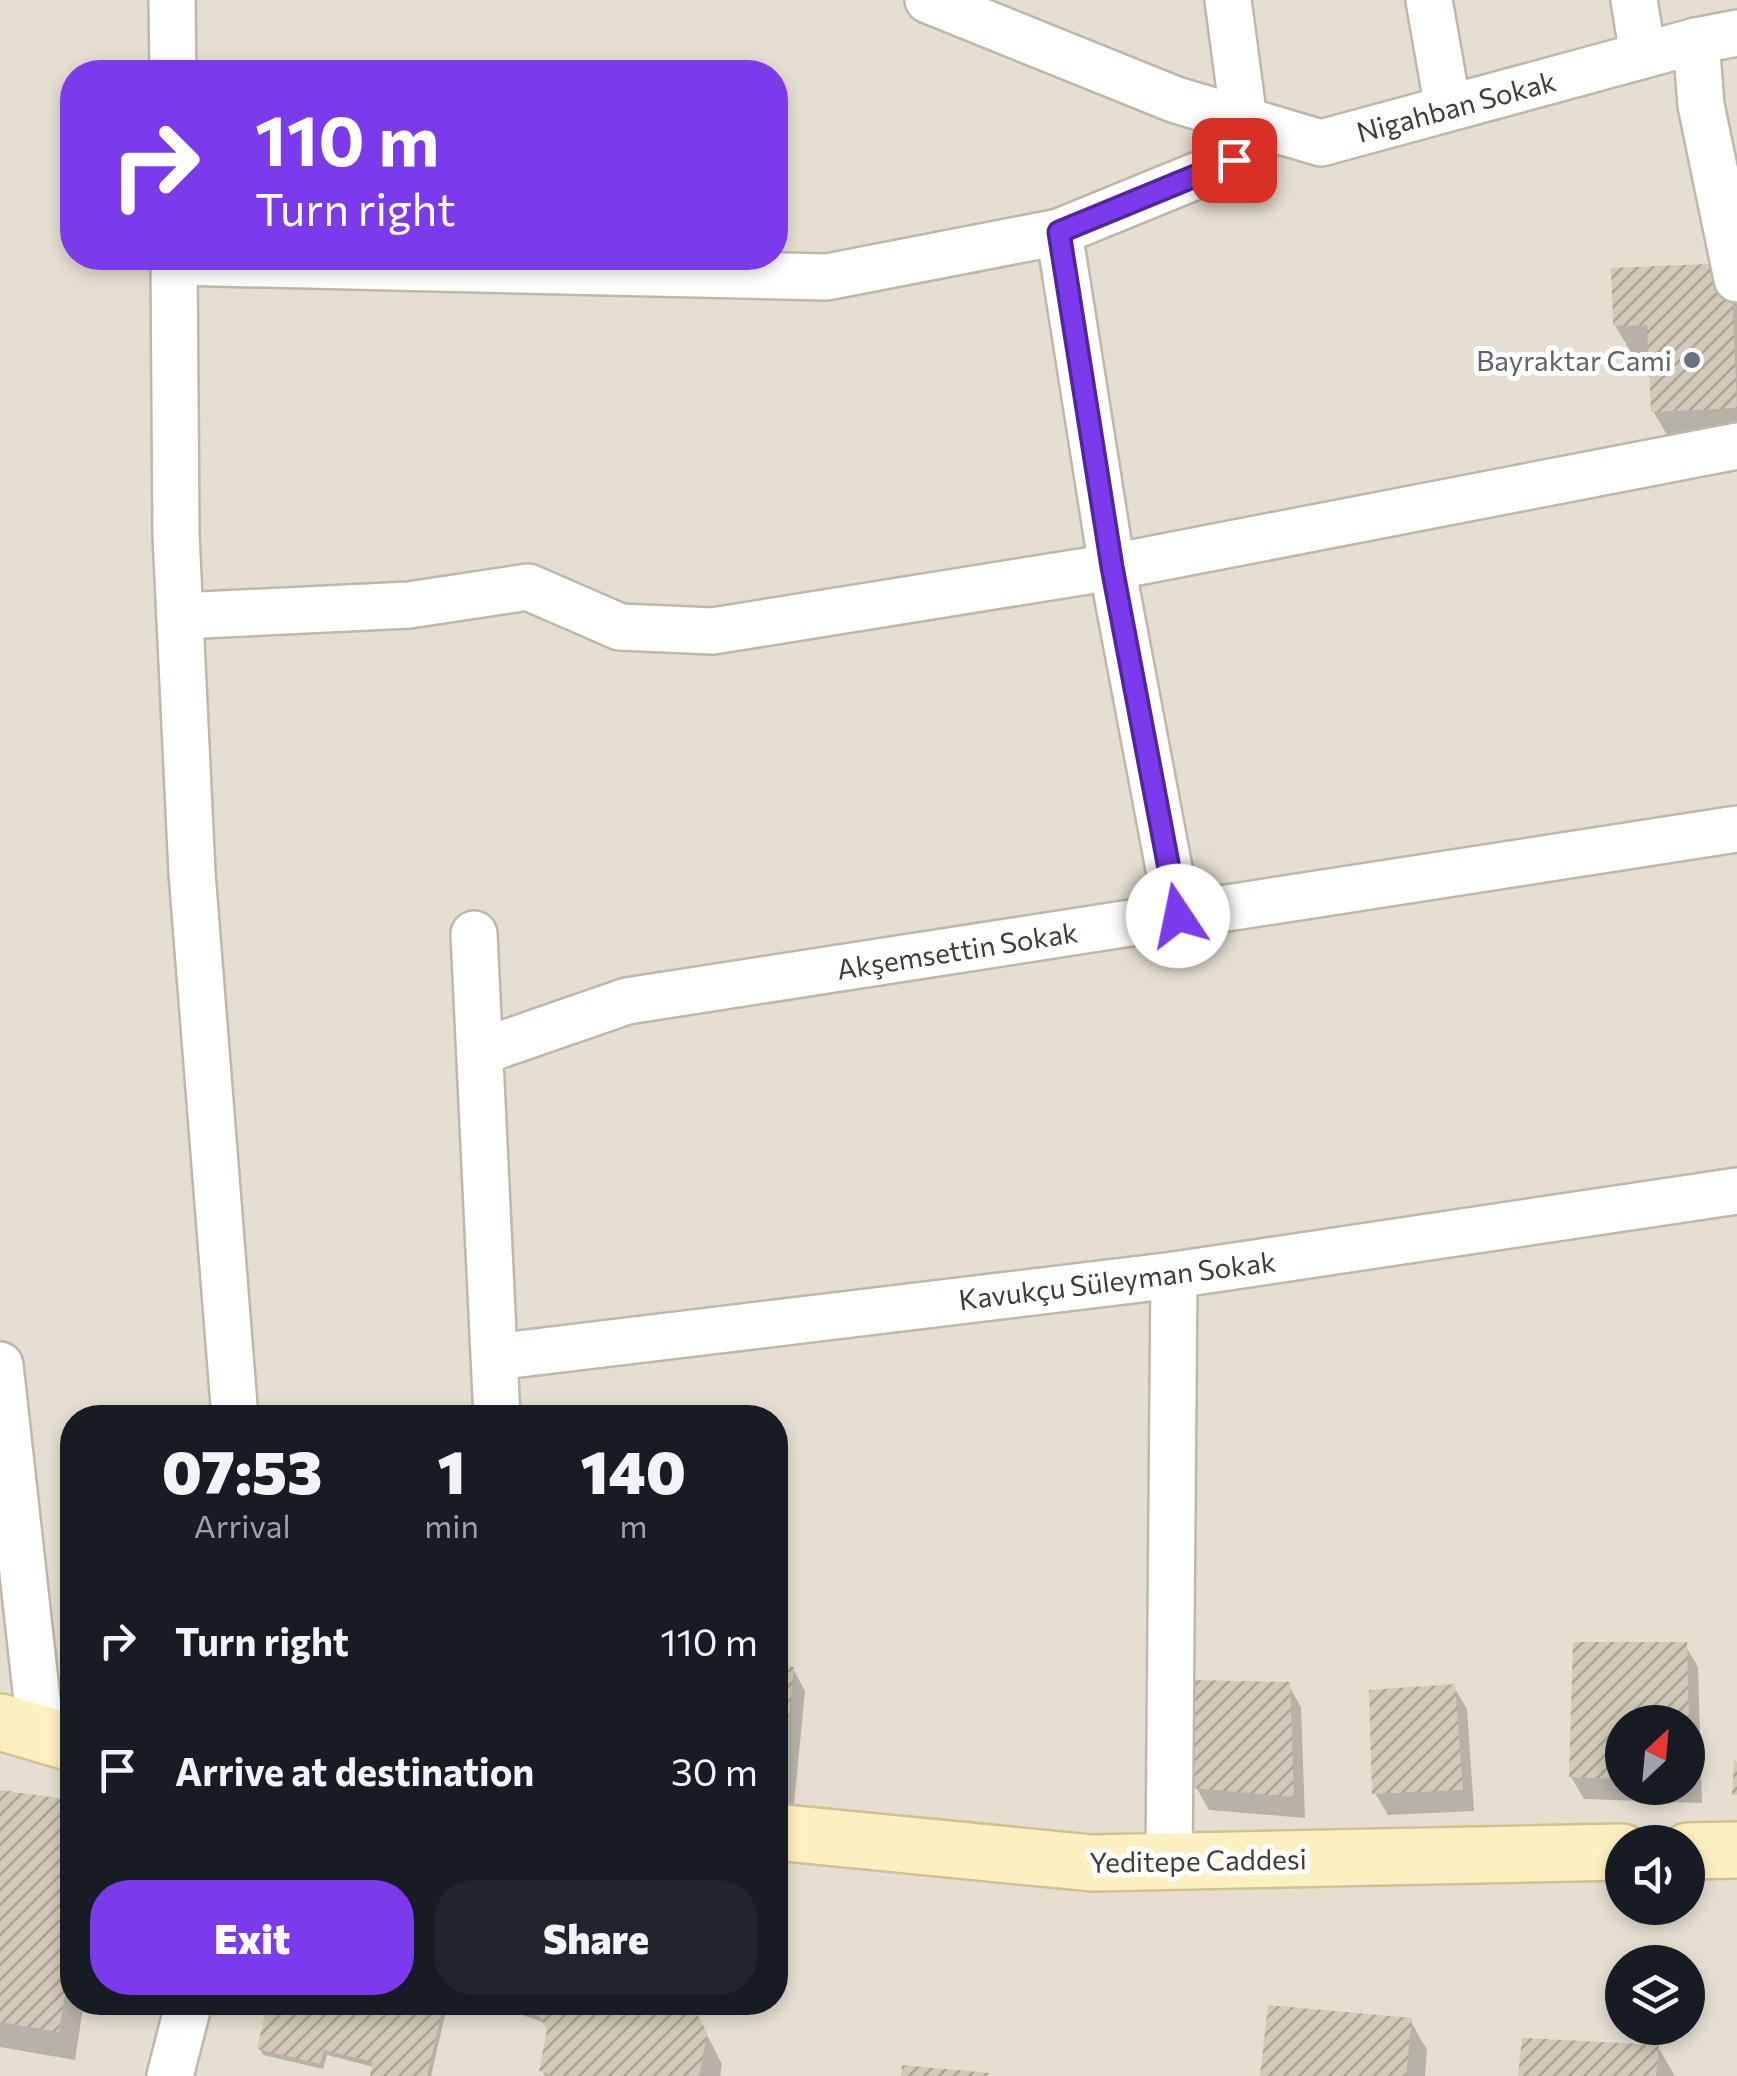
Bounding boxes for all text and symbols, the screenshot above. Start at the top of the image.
street label: Nigahban Sokak [1353,63,1559,149]
text: 110 m [255,95,439,180]
icon: right [90,100,220,230]
pin [1192,118,1277,203]
icon: arrive [1207,133,1262,188]
text: Turn right [255,180,456,235]
place label: Bayraktar Cami [1476,343,1672,377]
marker: Bayraktar Cami [1681,349,1703,371]
position arrow [1126,864,1230,968]
street label: Akşemsettin Sokak [834,914,1080,986]
street label: Kavukçu Süleyman Sokak [957,1244,1277,1316]
text: 07:53 [162,1433,323,1506]
text: 1 [438,1433,466,1506]
text: 140 [581,1433,686,1506]
text: Arrival [194,1505,291,1545]
text: min [424,1505,479,1545]
text: m [619,1505,647,1545]
icon: right [90,1613,145,1668]
text: Turn right [175,1617,349,1664]
text: 110 m [660,1617,758,1664]
north arrow [1605,1705,1705,1805]
map controls [1605,1705,1705,2045]
icon: arrive [90,1743,145,1798]
text: Arrive at destination [175,1747,534,1794]
text: 30 m [671,1747,758,1794]
button: sound [1605,1825,1705,1925]
street label: Yeditepe Caddesi [1089,1841,1307,1879]
button: Exit [90,1880,414,1995]
button: Share [434,1880,758,1995]
button: layers [1605,1945,1705,2045]

